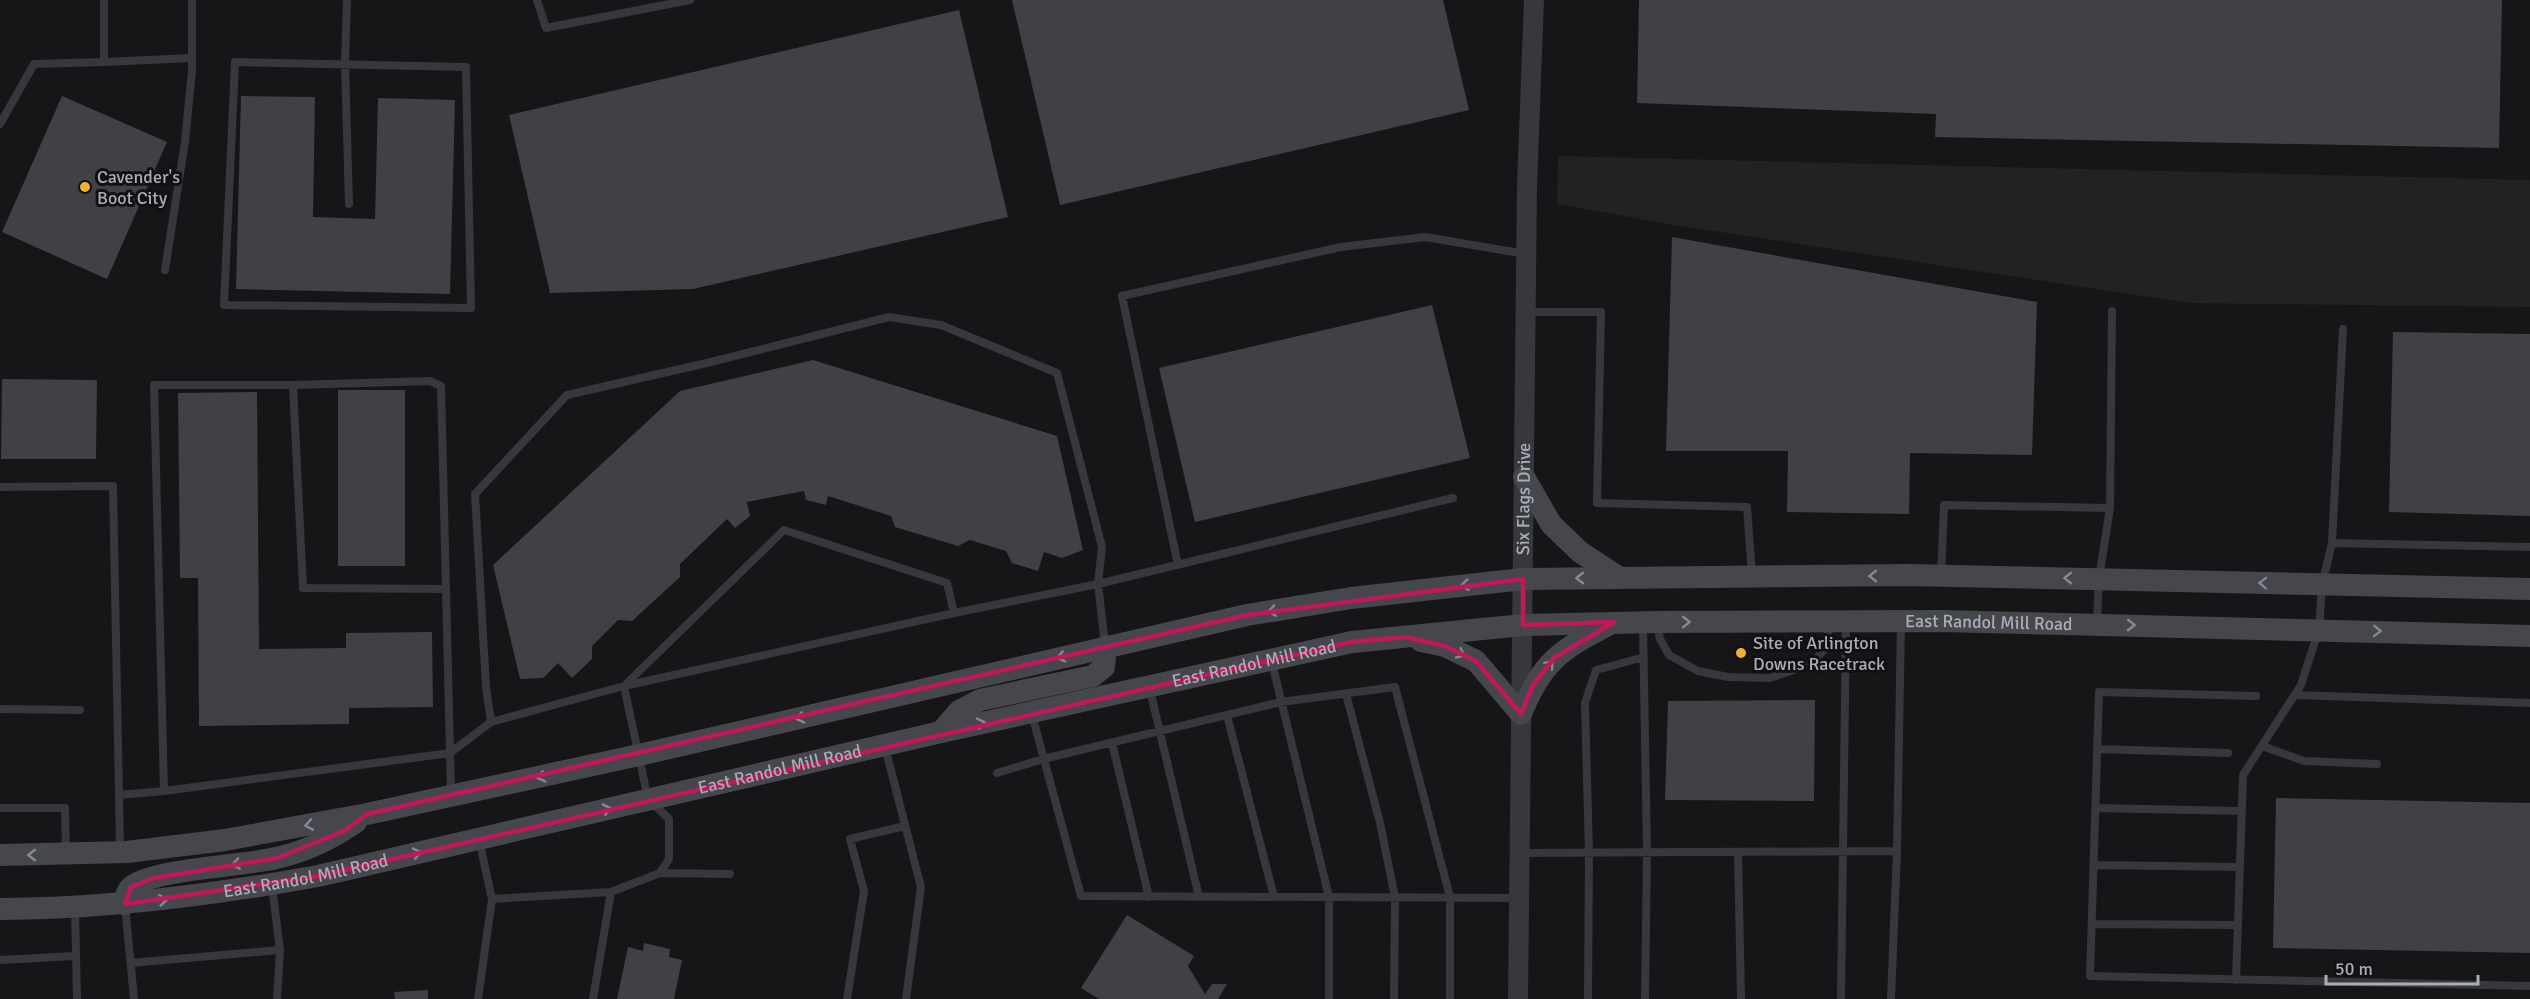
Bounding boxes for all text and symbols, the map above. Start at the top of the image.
place label: Cavender's Boot City [97,166,180,209]
marker: Cavender's Boot City [78,180,92,194]
street label: Six Flags Drive [1512,443,1535,555]
one-way arrow [1869,569,1878,582]
one-way arrow [1575,572,1584,584]
one-way arrow [2064,572,2073,584]
one-way arrow [2259,577,2268,590]
one-way arrow [1461,579,1470,591]
one-way arrow [1267,604,1277,616]
street label: East Randol Mill Road [1905,610,2073,635]
one-way arrow [1682,615,1691,628]
one-way arrow [2126,618,2135,631]
one-way arrow [2373,624,2382,637]
place label: Site of Arlington Downs Racetrack [1753,632,1885,675]
street label: East Randol Mill Road [1170,635,1338,692]
one-way arrow [1454,646,1465,658]
marker: Site of Arlington Downs Racetrack [1734,646,1748,660]
one-way arrow [1056,649,1066,662]
one-way arrow [1543,660,1554,671]
one-way arrow [795,711,805,724]
one-way arrow [976,718,986,731]
street label: East Randol Mill Road [696,740,864,799]
one-way arrow [536,770,546,783]
one-way arrow [601,803,611,816]
one-way arrow [304,818,314,831]
one-way arrow [411,847,421,860]
one-way arrow [27,849,36,861]
street label: East Randol Mill Road [222,849,390,902]
one-way arrow [231,858,241,870]
one-way arrow [159,894,168,906]
scale bar [2326,948,2478,986]
text: 50 m [2335,958,2373,980]

